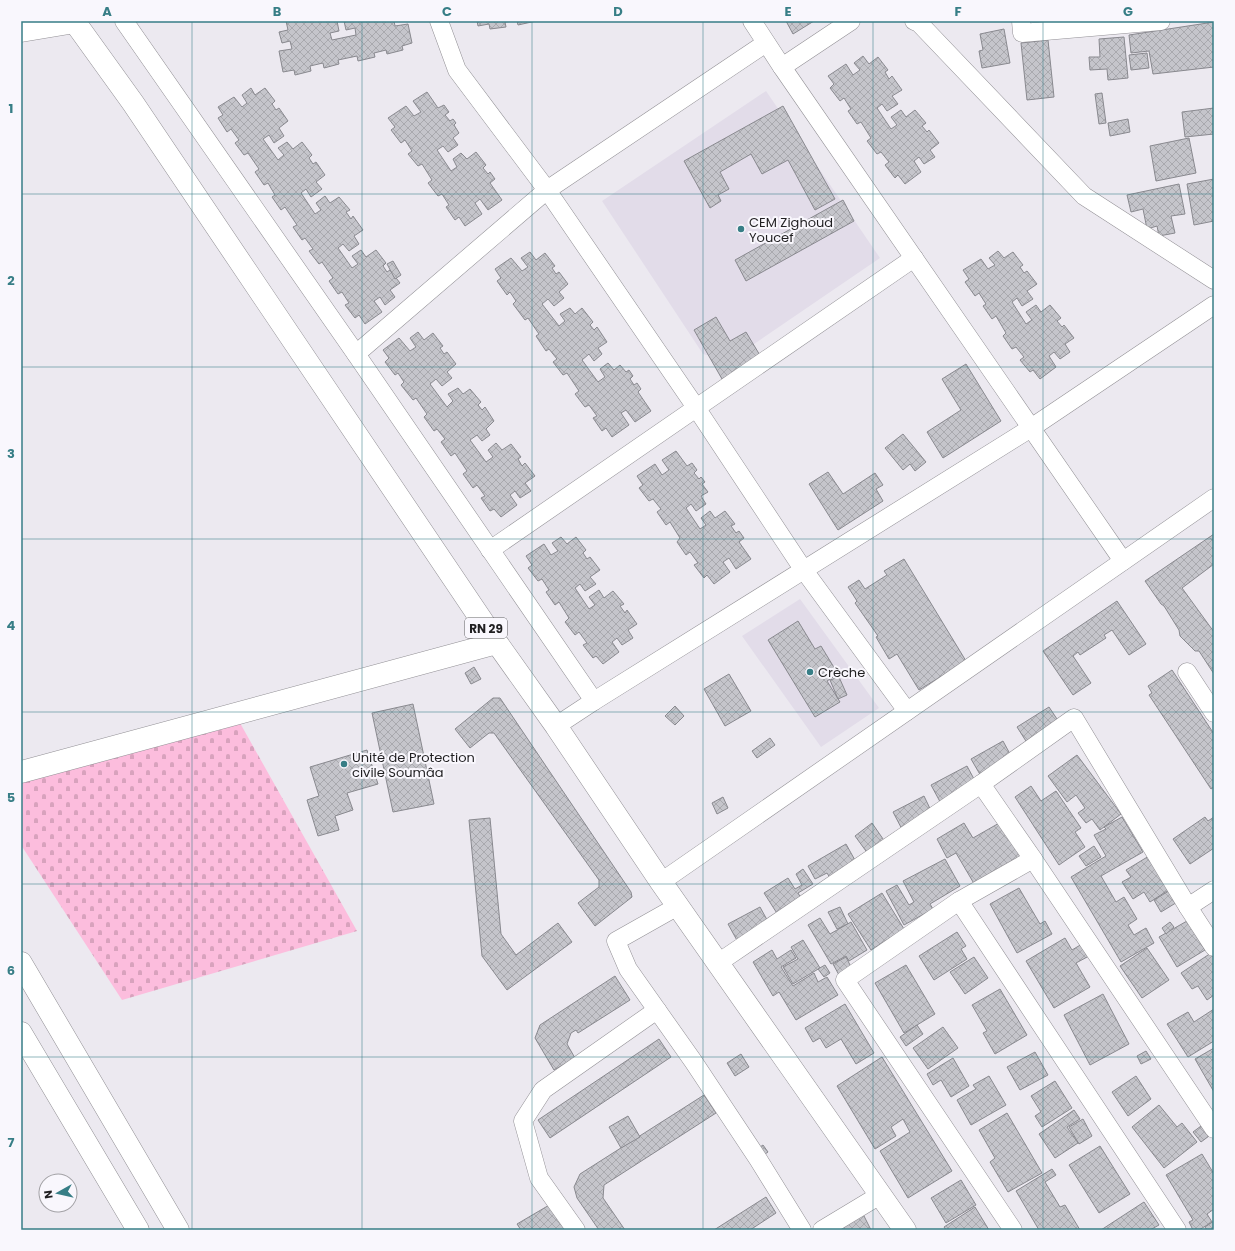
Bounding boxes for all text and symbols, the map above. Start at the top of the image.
text: A [102,2,112,21]
text: B [273,2,282,21]
text: C [442,2,452,21]
text: D [613,2,623,21]
text: E [784,2,792,21]
text: F [954,2,962,21]
text: G [1123,2,1133,21]
text: 1 [9,99,13,118]
place label: CEM Zighoud Youcef [749,213,833,247]
marker: CEM Zighoud Youcef [736,224,746,234]
text: 2 [7,271,15,290]
text: 3 [7,444,15,463]
text: 4 [7,616,16,635]
road number: RN 29 [465,618,507,638]
place label: Crèche [818,663,865,682]
marker: Crèche [805,667,815,677]
place label: Unité de Protection civile Soumâa [352,748,475,782]
marker: Unité de Protection civile Soumâa [339,759,349,769]
text: 5 [7,788,15,807]
text: 6 [7,961,15,980]
text: 7 [8,1133,15,1152]
north arrow [38,1173,78,1213]
text: N [40,1189,57,1200]

